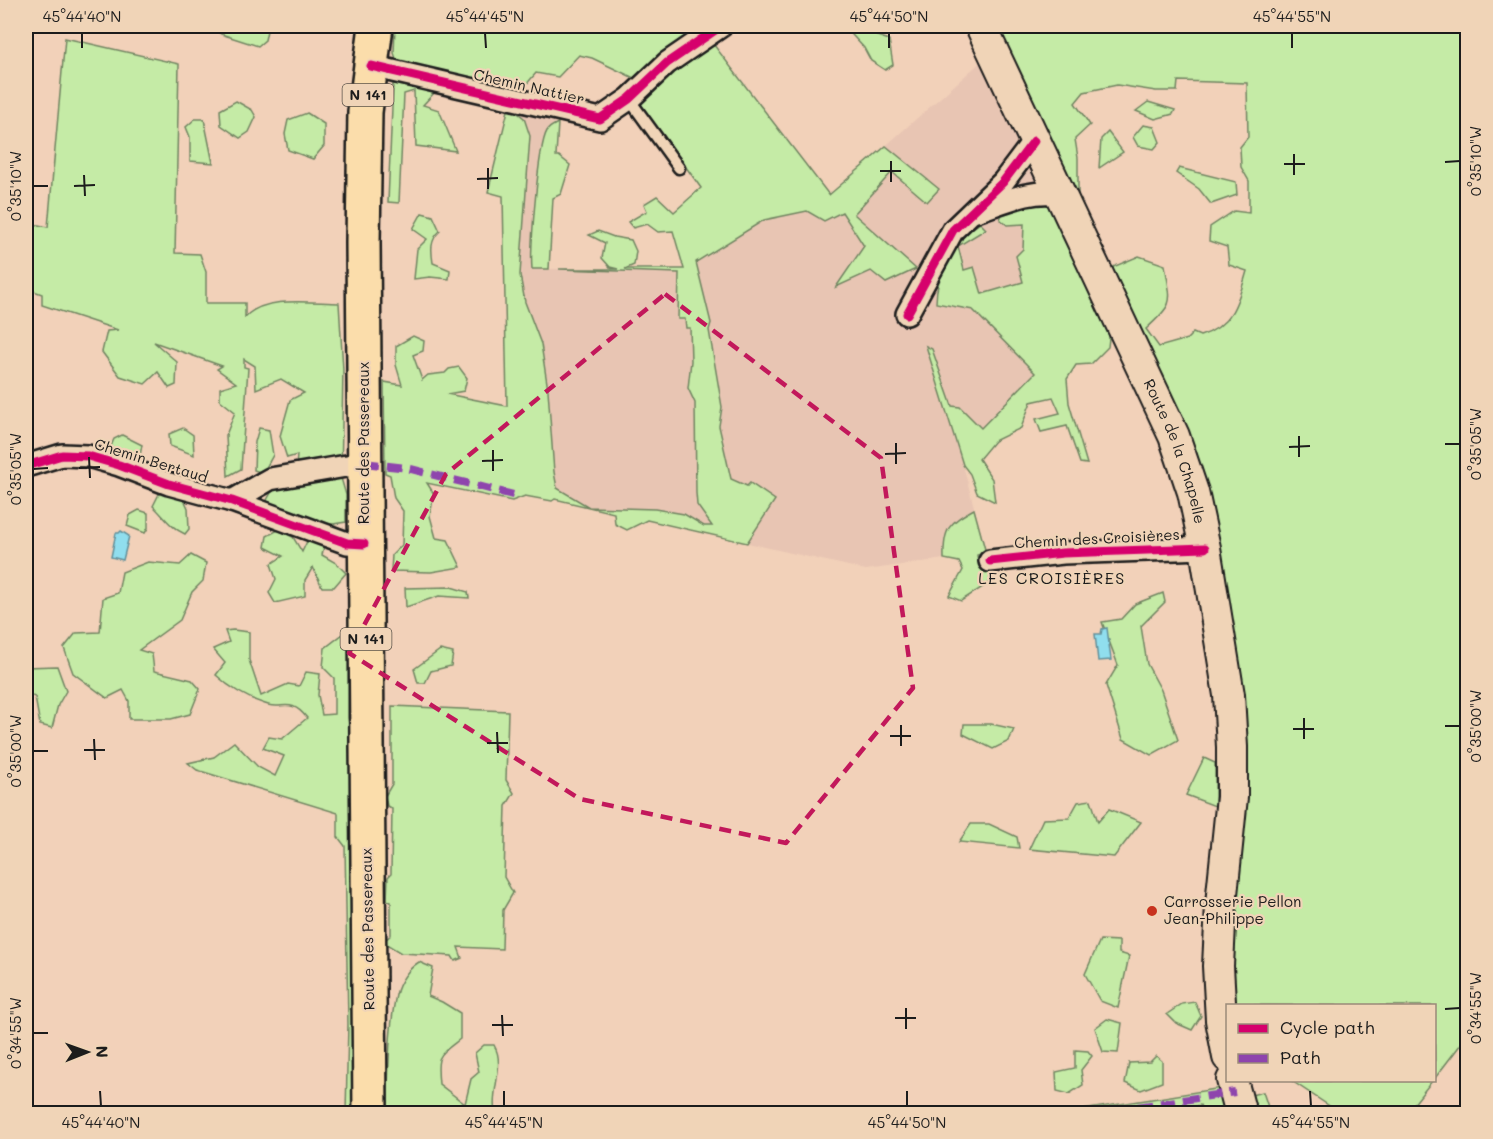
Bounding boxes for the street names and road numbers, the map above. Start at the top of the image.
street label: Chemin Nattier [472,64,587,108]
road number: N 141 [342,84,394,106]
street label: Route des Passereaux [353,361,373,524]
street label: Route de la Chapelle [1140,376,1211,525]
street label: Chemin Bertaud [92,433,211,487]
street label: Chemin des Croisières [1014,524,1180,552]
road number: N 141 [340,628,392,650]
street label: Route des Passereaux [356,847,378,1011]

